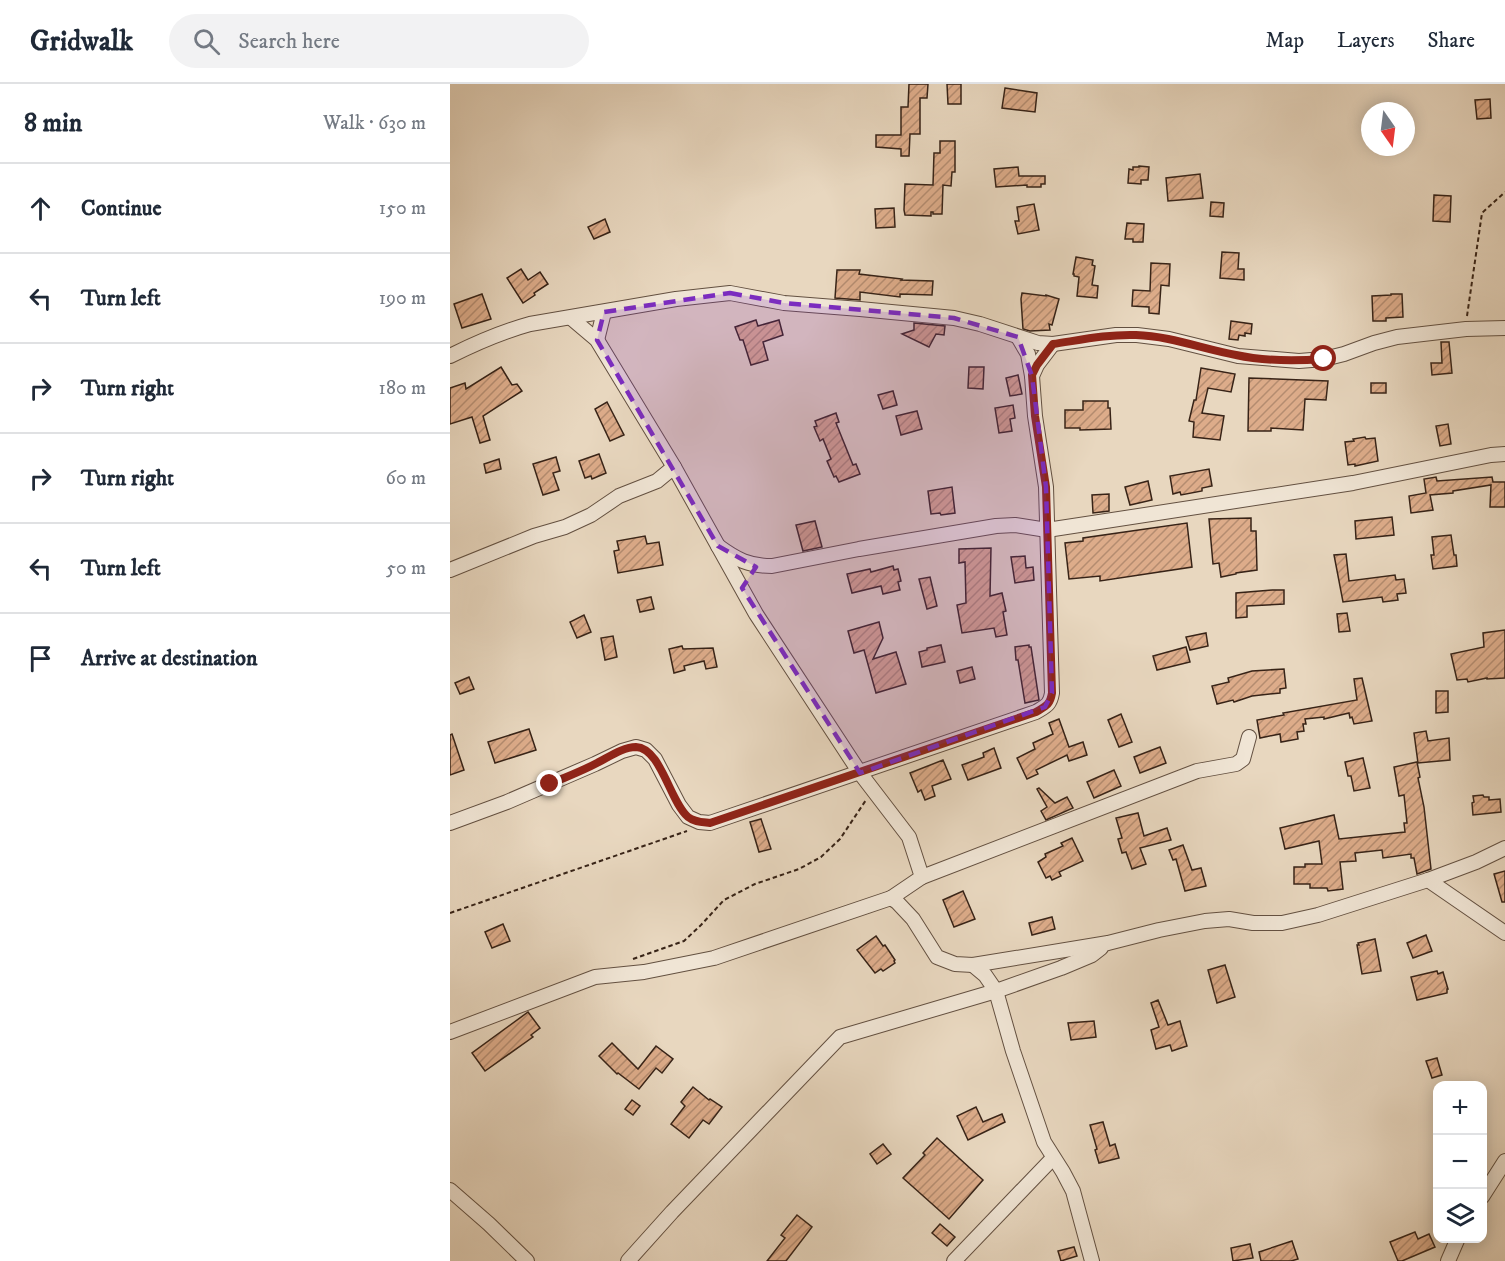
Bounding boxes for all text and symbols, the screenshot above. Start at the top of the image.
search box [169,14,589,68]
text: Gridwalk [30,24,133,59]
icon: search [190,25,223,58]
text: Search here [238,28,340,55]
text: Map [1265,28,1304,54]
text: Layers [1337,28,1395,54]
text: Share [1428,28,1475,54]
north arrow [1361,102,1415,156]
text: 8 min [24,107,82,140]
text: Walk · 630 m [323,111,426,136]
icon: ahead [24,192,57,225]
text: Continue [81,195,162,222]
text: 150 m [379,196,426,221]
icon: left [24,282,57,315]
text: Turn left [81,285,161,312]
text: 190 m [379,286,426,311]
route start [1310,345,1336,371]
icon: right [24,372,57,405]
text: Turn right [81,375,174,402]
text: 180 m [379,376,426,401]
icon: right [24,462,57,495]
text: Turn right [81,465,174,492]
text: 60 m [386,466,426,491]
icon: left [24,552,57,585]
text: Turn left [81,555,161,582]
text: 50 m [386,556,426,581]
icon: arrive [24,642,57,675]
text: Arrive at destination [81,645,258,672]
route end [536,770,562,796]
map controls [1433,1081,1487,1243]
button: + [1433,1081,1487,1135]
button: − [1433,1135,1487,1189]
button: layers [1433,1189,1487,1243]

